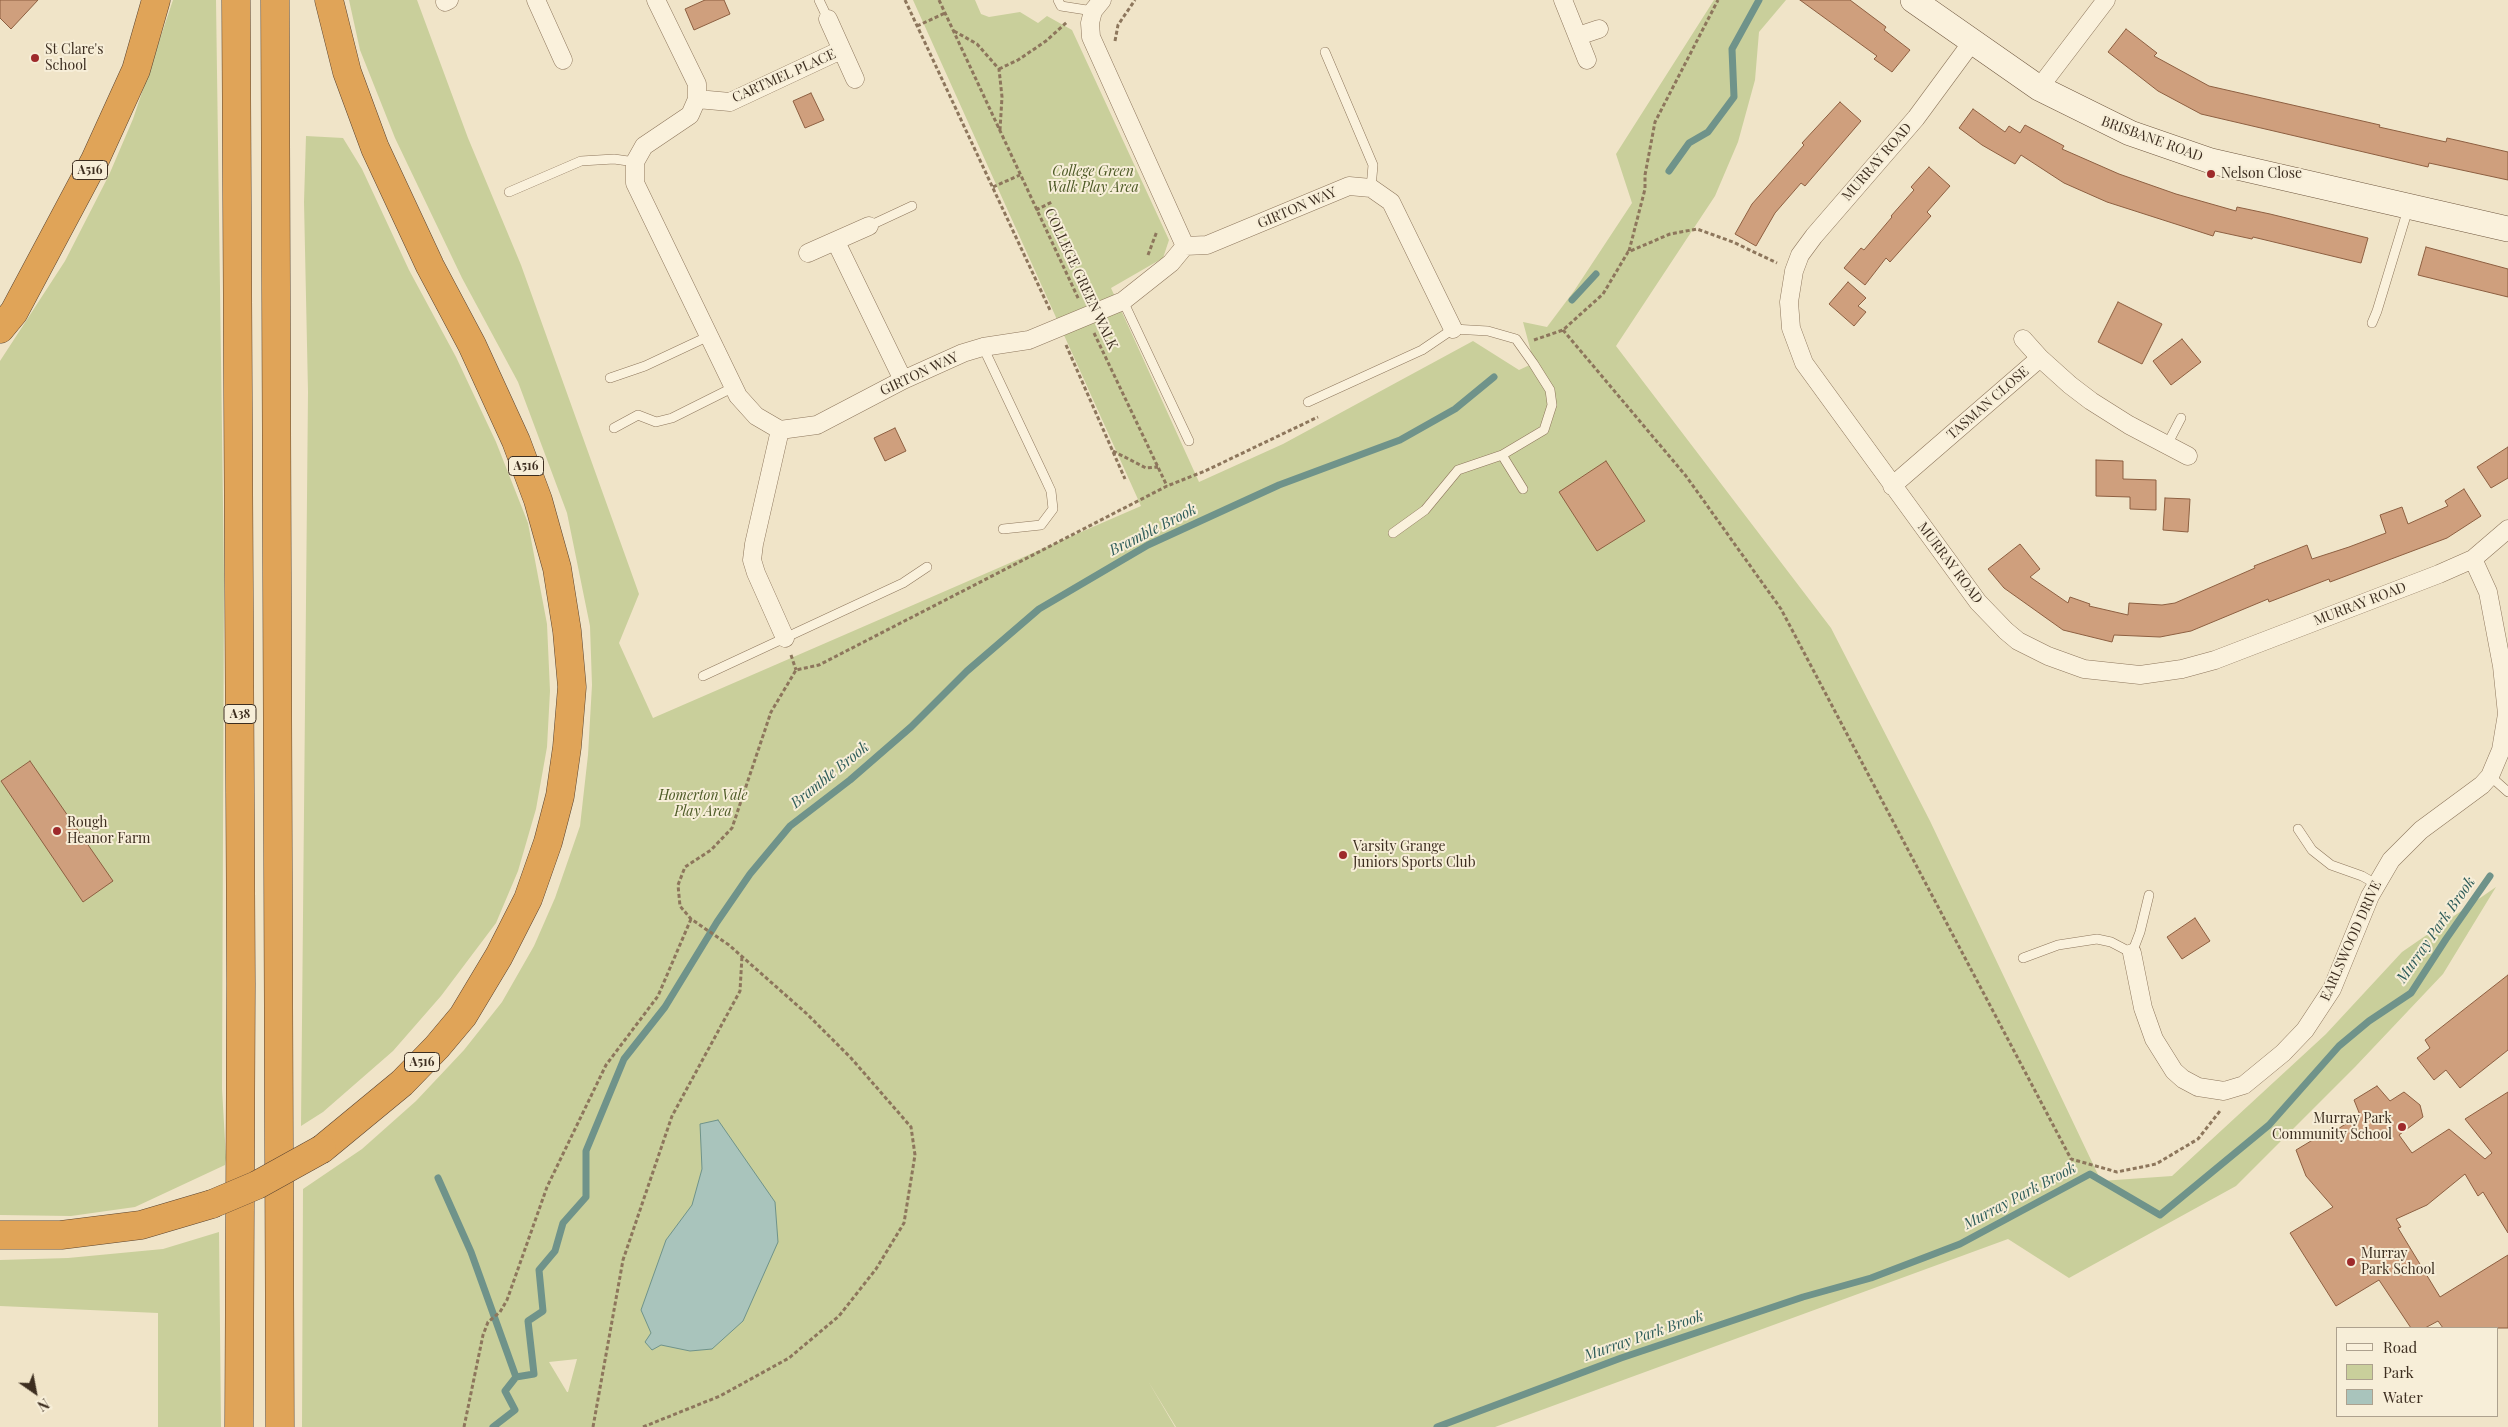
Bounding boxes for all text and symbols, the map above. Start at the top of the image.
place label: St Clare's School [45,42,103,74]
street label: CARTMEL PLACE [730,46,838,106]
marker: St Clare's School [29,52,41,64]
street label: BRISBANE ROAD [2099,113,2205,165]
street label: MURRAY ROAD [1839,120,1915,204]
road number: A516 [72,160,108,180]
park label: College Green Walk Play Area [1047,164,1139,196]
place label: Nelson Close [2221,166,2302,182]
marker: Nelson Close [2205,168,2217,180]
street label: GIRTON WAY [1255,184,1339,232]
street label: COLLEGE GREEN WALK [1041,206,1121,352]
street label: GIRTON WAY [877,349,961,399]
street label: TASMAN CLOSE [1944,363,2032,443]
road number: A516 [508,456,544,476]
water label: Bramble Brook [1106,500,1200,560]
street label: MURRAY ROAD [1914,519,1986,607]
street label: MURRAY ROAD [2311,579,2409,629]
road number: A38 [224,704,256,724]
water label: Bramble Brook [787,738,873,812]
park label: Homerton Vale Play Area [659,788,747,820]
place label: Rough Heanor Farm [67,815,151,848]
marker: Rough Heanor Farm [51,825,63,837]
place label: Varsity Grange Juniors Sports Club [1353,839,1476,872]
marker: Varsity Grange Juniors Sports Club [1337,849,1349,861]
water label: Murray Park Brook [2393,874,2479,986]
street label: EARLSWOOD DRIVE [2317,878,2385,1004]
road number: A516 [404,1052,440,1072]
place label: Murray Park Community School [2272,1111,2392,1144]
marker: Murray Park Community School [2396,1121,2408,1133]
water label: Murray Park Brook [1961,1159,2079,1233]
place label: Murray Park School [2361,1246,2435,1278]
marker: Murray Park School [2345,1256,2357,1268]
water label: Murray Park Brook [1582,1307,1706,1365]
legend [2336,1327,2498,1417]
text: Road [2383,1337,2417,1357]
text: Park [2383,1362,2414,1382]
north arrow [10,1367,60,1417]
text: Water [2383,1387,2423,1407]
text: N [34,1394,53,1416]

